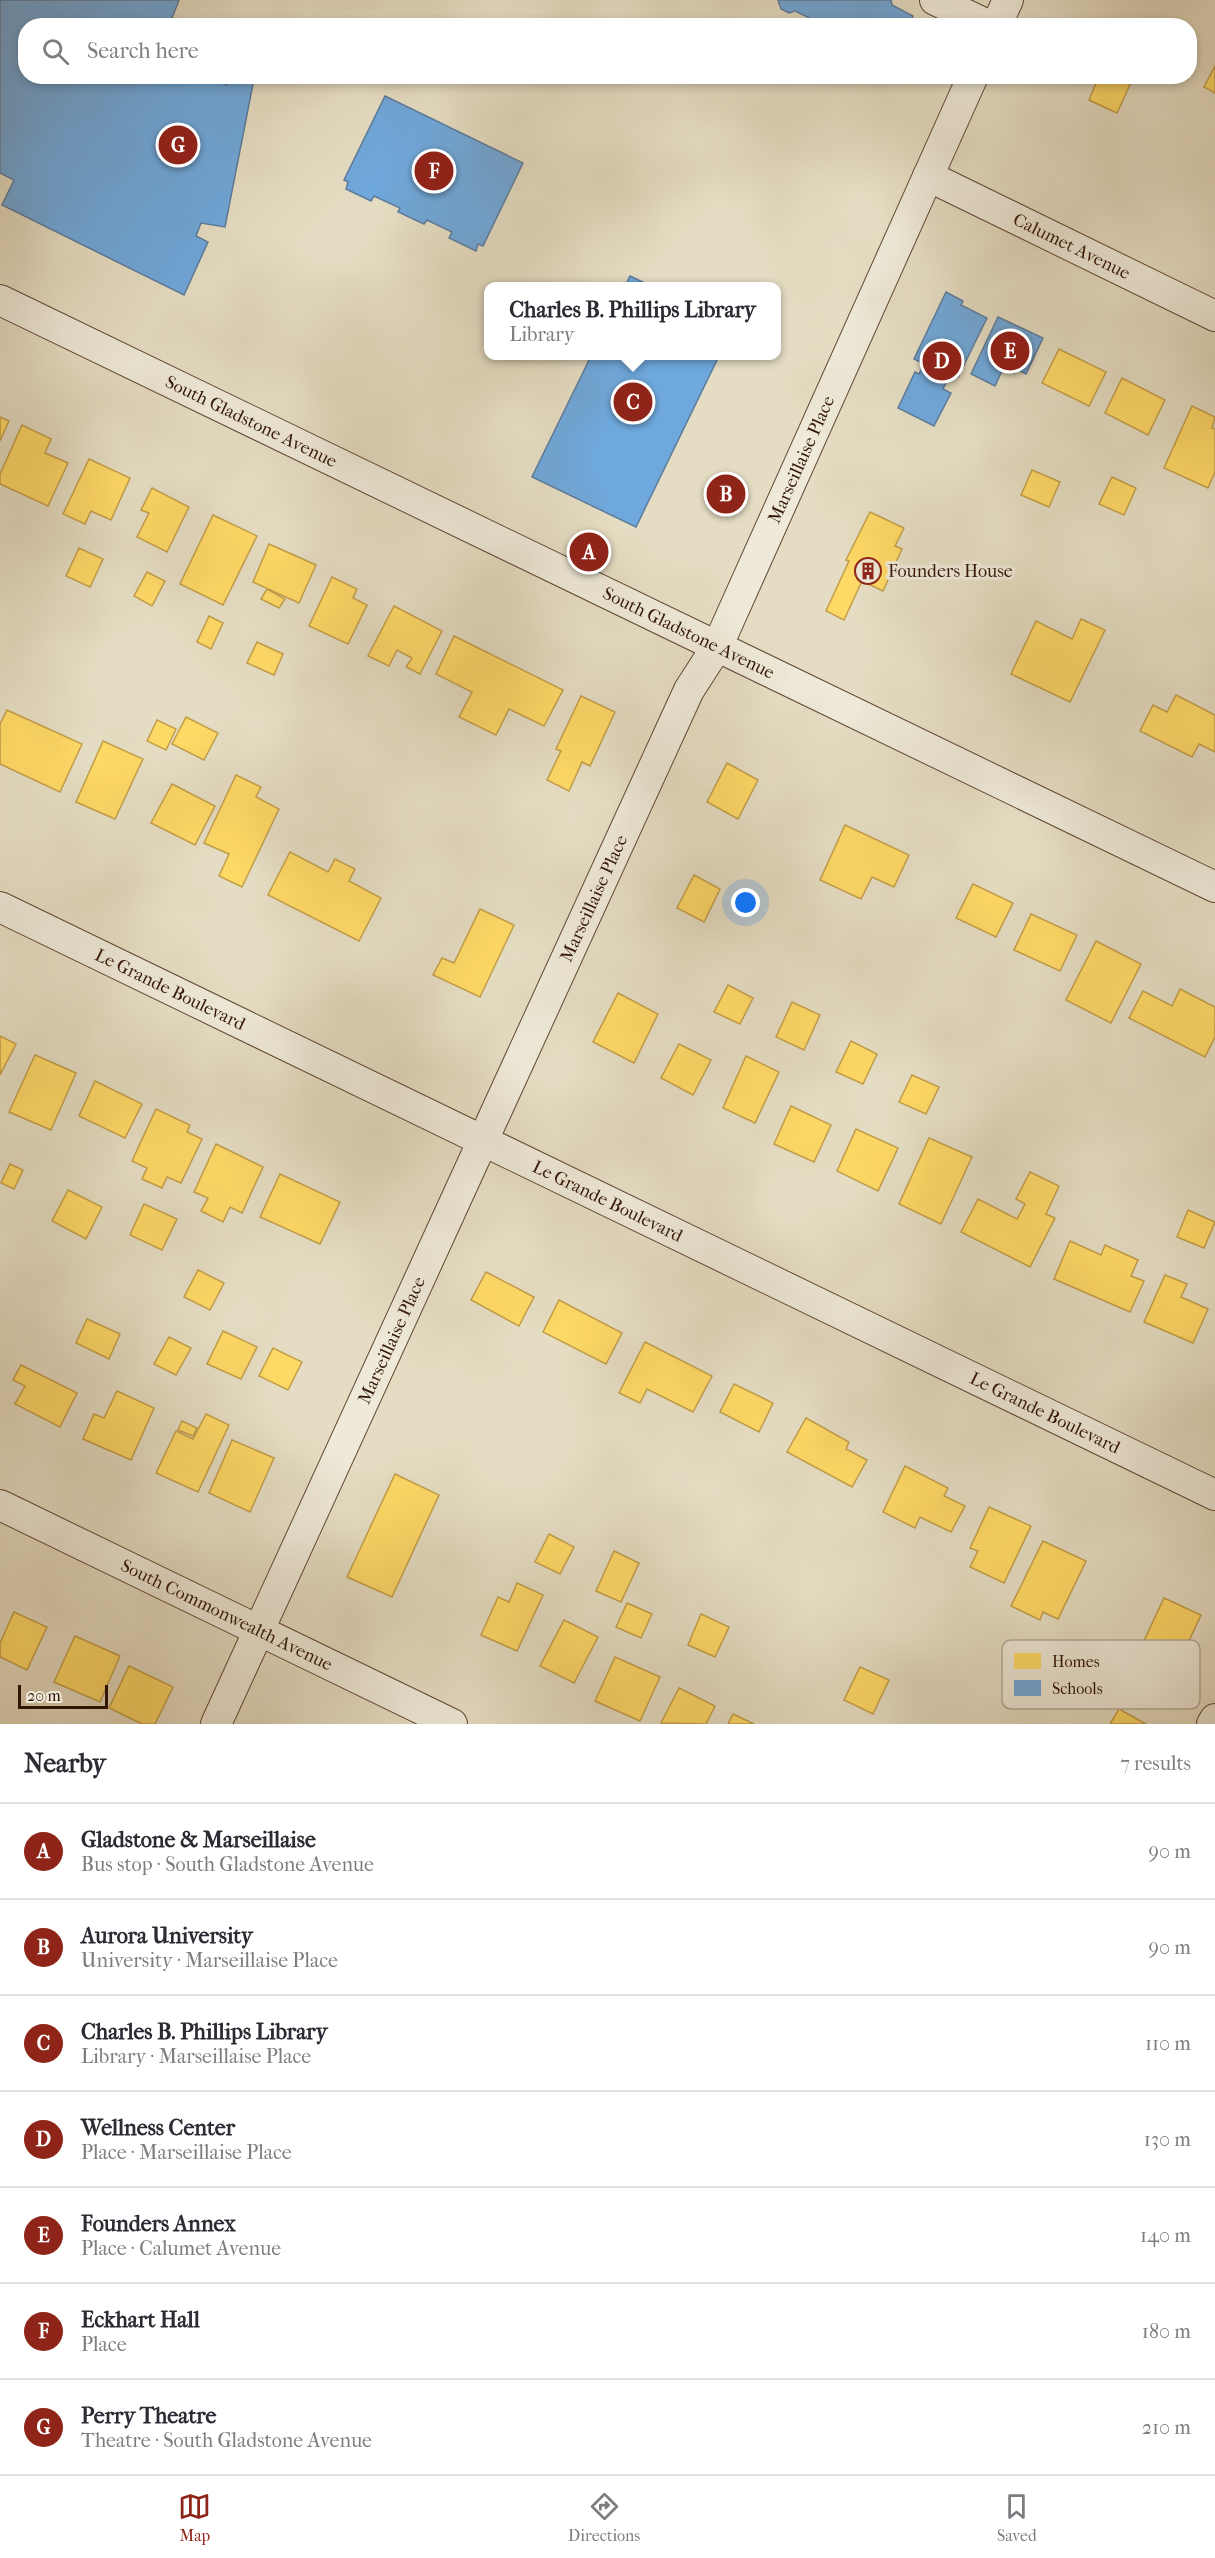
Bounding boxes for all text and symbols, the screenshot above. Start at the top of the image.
search box [18,18,1197,84]
icon: search [39,35,72,68]
text: Search here [87,38,199,64]
pin: G [158,122,198,168]
pin: F [414,148,454,194]
street label: Calumet Avenue [1010,209,1134,284]
popup [484,282,781,360]
text: Charles B. Phillips Library [509,297,756,323]
text: Library [509,323,574,346]
pin: E [990,328,1030,374]
pin: D [922,338,962,384]
street label: South Gladstone Avenue [162,371,340,472]
pin: C [614,380,652,424]
street label: Marseillaise Place [764,392,839,527]
pin: B [706,472,746,516]
pin: A [570,530,608,574]
building icon: Founders House [853,556,883,586]
place label: Founders House [888,561,1013,582]
street label: South Gladstone Avenue [599,583,778,684]
street label: Marseillaise Place [556,832,632,965]
your location [731,888,760,917]
street label: Le Grande Boulevard [91,945,249,1035]
street label: Le Grande Boulevard [529,1156,686,1247]
street label: Marseillaise Place [354,1274,430,1407]
street label: Le Grande Boulevard [966,1368,1124,1459]
street label: South Commonwealth Avenue [117,1555,336,1676]
legend [1002,1640,1200,1709]
text: Homes [1052,1652,1100,1671]
text: Schools [1052,1679,1103,1698]
scale bar [18,1682,108,1710]
text: 20 m [27,1686,61,1705]
text: Nearby [24,1748,106,1779]
text: 7 results [1120,1752,1191,1775]
text: Gladstone & Marseillaise [81,1827,316,1853]
text: A [37,1840,50,1863]
text: 90 m [1149,1840,1191,1863]
text: Bus stop · South Gladstone Avenue [81,1853,374,1876]
text: Aurora University [81,1923,253,1949]
text: B [37,1936,50,1959]
text: 90 m [1149,1936,1191,1959]
text: University · Marseillaise Place [81,1949,338,1972]
text: Charles B. Phillips Library [81,2019,327,2045]
text: C [37,2032,50,2055]
text: 110 m [1145,2032,1191,2055]
text: Library · Marseillaise Place [81,2045,311,2068]
text: Wellness Center [81,2115,235,2141]
text: D [36,2128,51,2151]
text: 130 m [1144,2128,1191,2151]
text: Place · Marseillaise Place [81,2141,292,2164]
text: Founders Annex [81,2211,236,2237]
text: E [37,2224,50,2247]
text: 140 m [1140,2224,1191,2247]
text: Place · Calumet Avenue [81,2237,281,2260]
text: Eckhart Hall [81,2307,200,2333]
text: F [38,2320,49,2343]
text: 180 m [1142,2320,1191,2343]
text: Place [81,2333,127,2356]
text: Perry Theatre [81,2403,216,2429]
text: G [36,2416,51,2439]
text: 210 m [1142,2416,1191,2439]
text: Theatre · South Gladstone Avenue [81,2429,372,2452]
tab: Map [178,2490,211,2545]
tab: Directions [568,2490,640,2545]
tab: Saved [997,2490,1037,2545]

